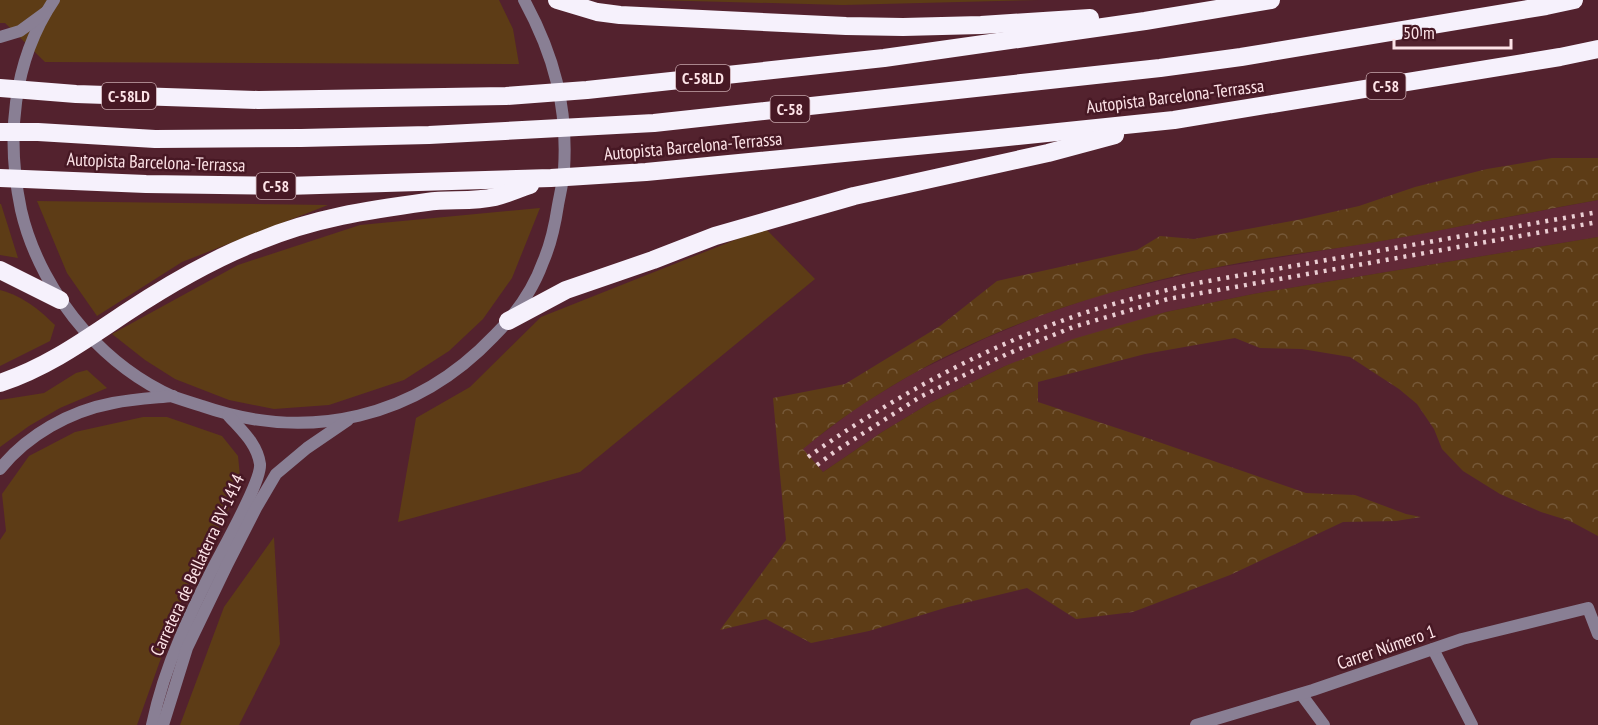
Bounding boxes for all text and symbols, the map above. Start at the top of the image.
scale bar [1394,12,1511,50]
text: 50 m [1403,21,1435,44]
road number: C-58LD [676,65,730,91]
road number: C-58 [1366,73,1406,99]
street label: Autopista Barcelona-Terrassa [1085,74,1265,118]
road number: C-58LD [102,83,156,109]
road number: C-58 [770,96,810,122]
street label: Autopista Barcelona-Terrassa [603,127,783,165]
street label: Autopista Barcelona-Terrassa [66,147,246,177]
road number: C-58 [256,173,296,199]
street label: Carretera de Bellaterra BV-1414 [145,470,249,660]
street label: Carrer Número 1 [1334,619,1438,675]

